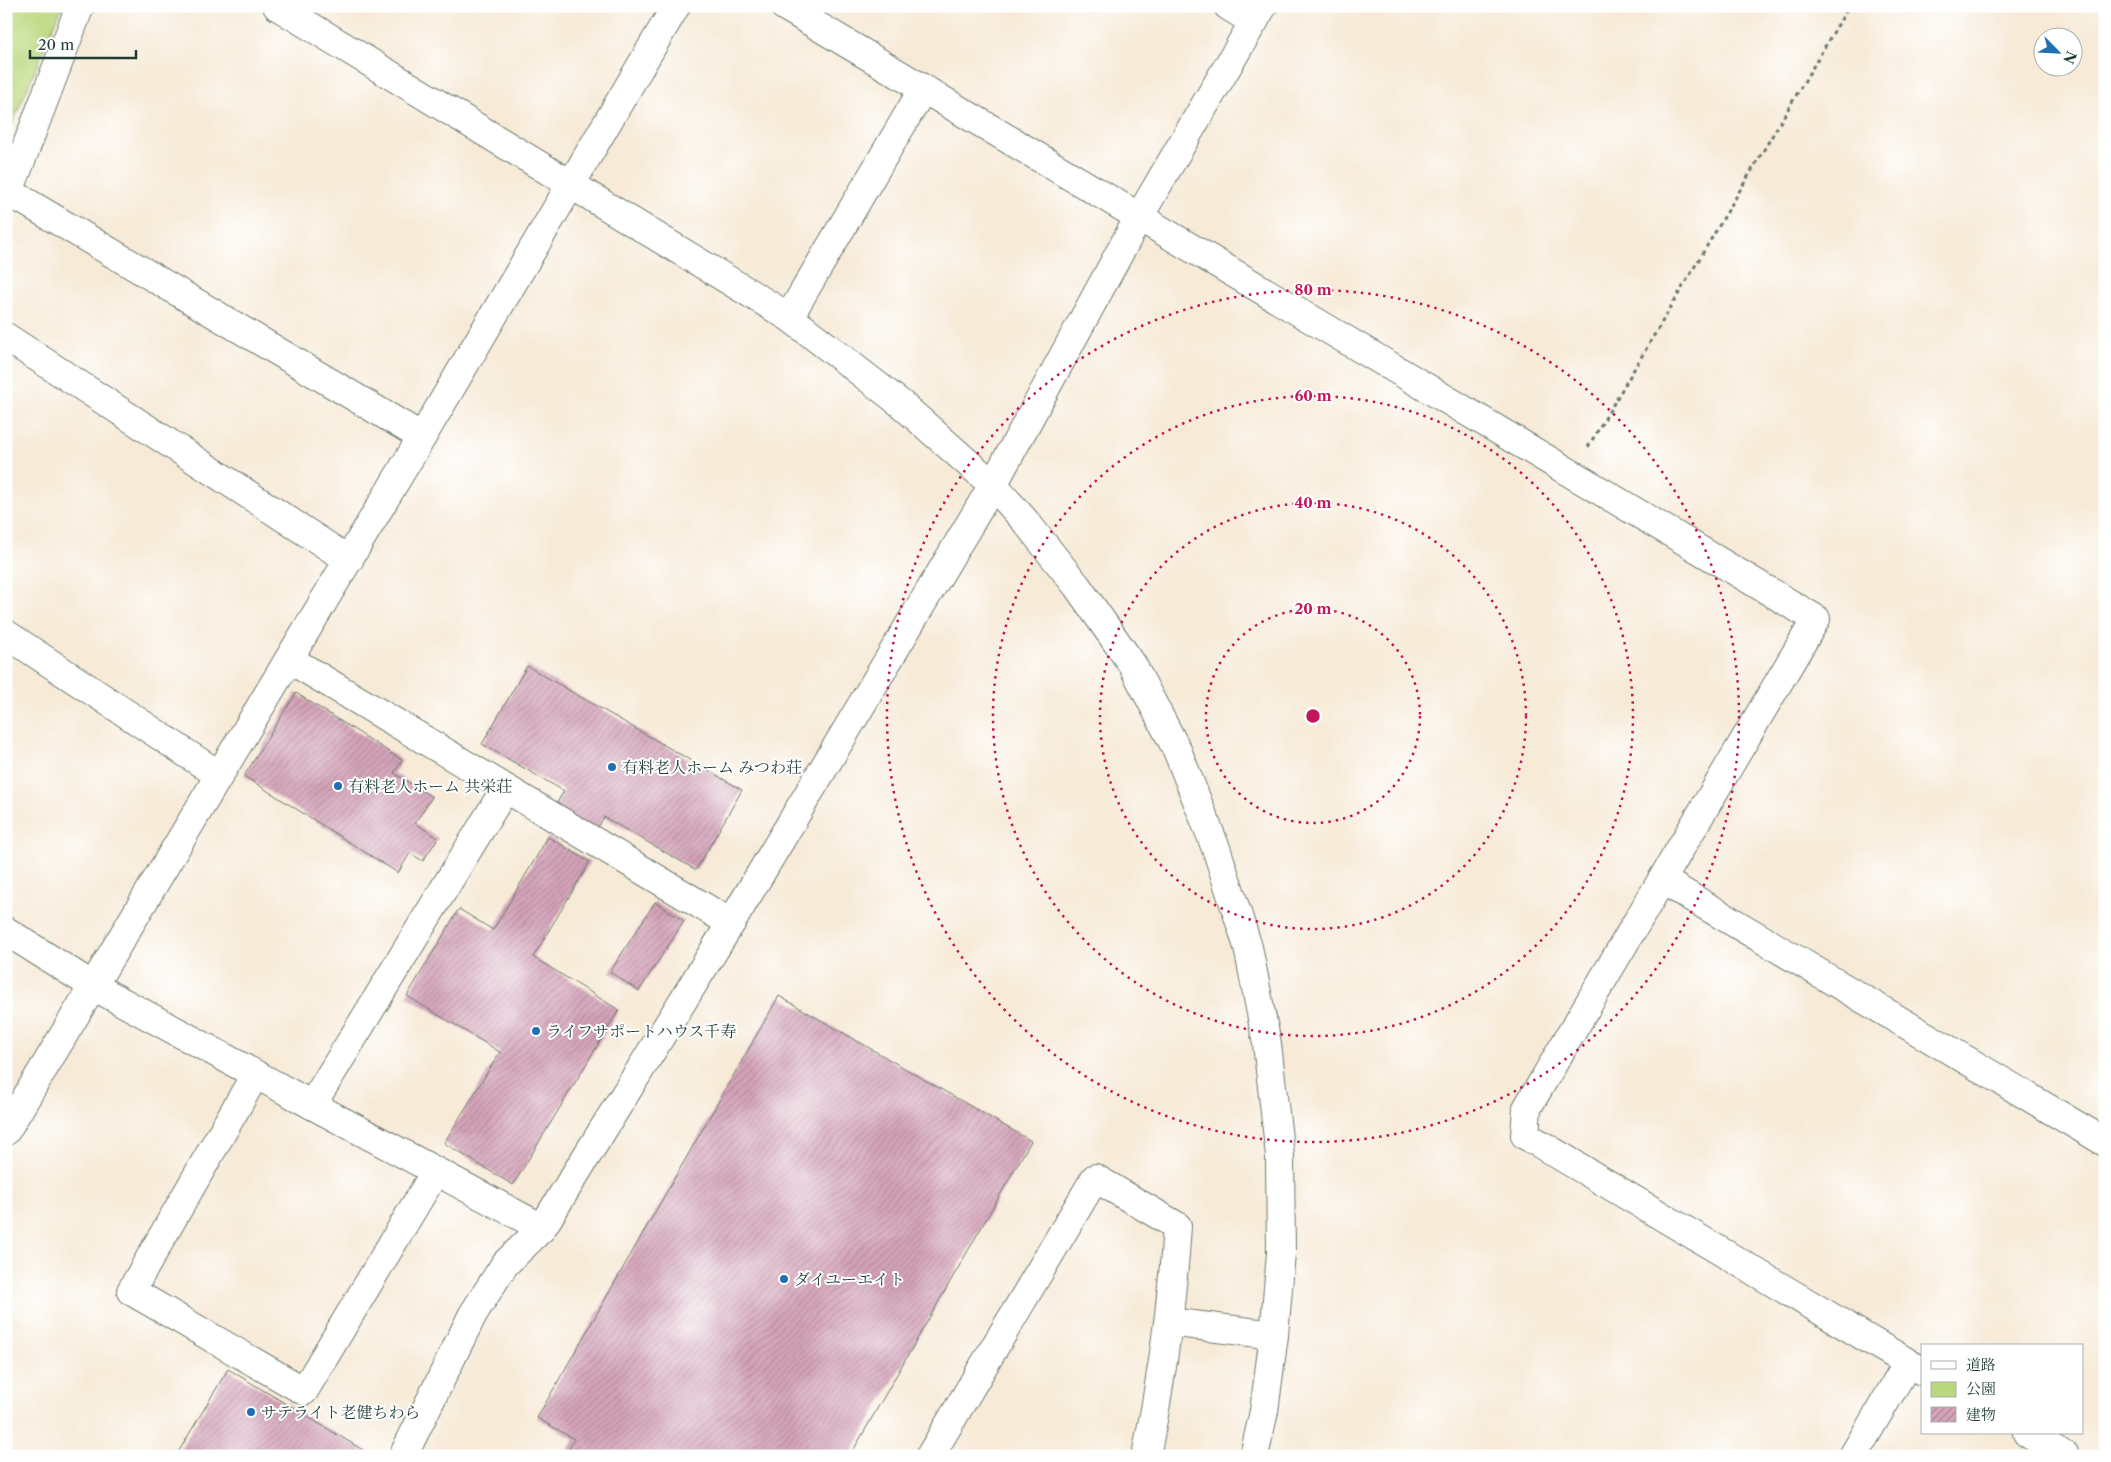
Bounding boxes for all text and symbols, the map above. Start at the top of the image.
scale bar [30,28,136,60]
north arrow [2034,28,2084,78]
text: 20 m [38,35,74,54]
text: N [2059,48,2081,67]
text: 80 m [1294,280,1332,299]
text: 60 m [1294,386,1332,405]
text: 40 m [1294,493,1332,512]
text: 20 m [1294,599,1332,618]
centre of rings [1304,707,1322,725]
place label: 有料老人ホーム みつわ荘 [622,757,802,777]
marker: 有料老人ホーム みつわ荘 [606,761,618,773]
place label: 有料老人ホーム 共栄荘 [348,776,512,796]
marker: 有料老人ホーム 共栄荘 [332,780,344,792]
place label: ライフサポートハウス千寿 [546,1021,736,1041]
marker: ライフサポートハウス千寿 [530,1025,542,1037]
place label: ダイユーエイト [794,1269,905,1289]
marker: ダイユーエイト [778,1273,790,1285]
legend [1921,1344,2084,1434]
text: 道路 [1966,1355,1996,1374]
text: 公園 [1966,1379,1996,1398]
place label: サテライト老健ちわら [261,1402,421,1422]
text: 建物 [1966,1405,1996,1424]
marker: サテライト老健ちわら [245,1406,257,1418]

